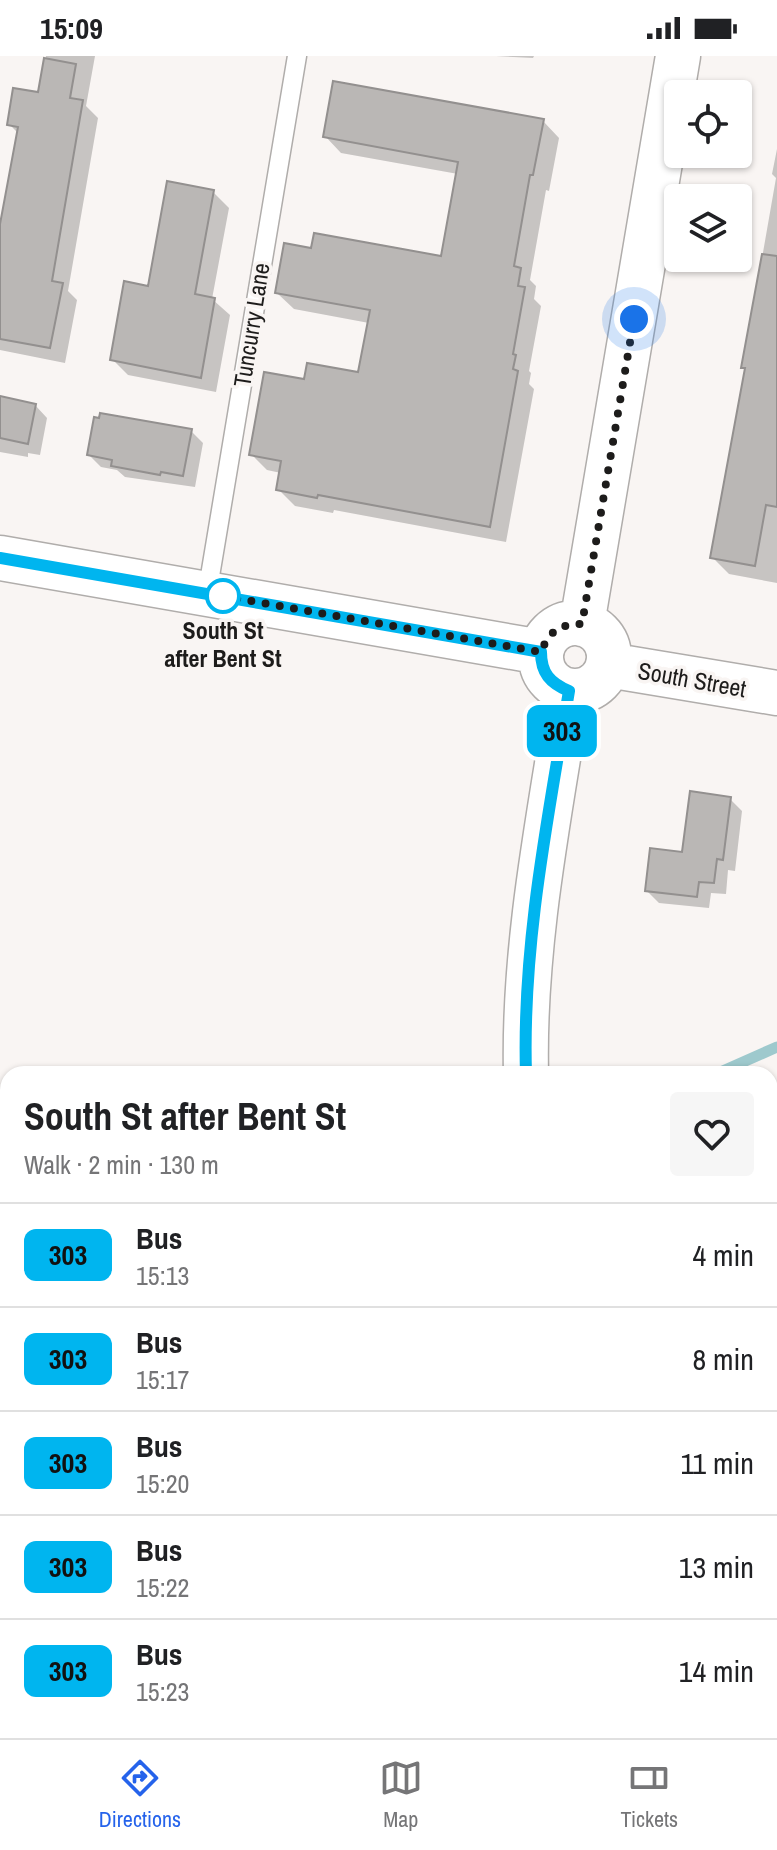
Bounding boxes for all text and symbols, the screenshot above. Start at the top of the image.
text: 15:09 [40,8,103,48]
map controls [664,80,752,272]
button: locate [664,80,752,168]
button: layers [664,184,752,272]
street label: Tuncurry Lane [225,261,277,389]
your location [614,299,654,339]
marker: South St after Bent St [206,579,240,613]
place label: South St after Bent St [165,614,282,674]
street label: South Street [636,654,749,704]
line badge: 303 [516,705,608,757]
text: 303 [543,712,581,750]
text: South St after Bent St [24,1091,346,1142]
button: heart [670,1092,754,1176]
text: Walk · 2 min · 130 m [24,1147,219,1182]
text: Bus [136,1218,182,1258]
text: 4 min [692,1235,754,1275]
text: 303 [49,1236,87,1274]
text: 15:13 [136,1258,189,1293]
text: Bus [136,1322,182,1362]
text: 8 min [692,1339,754,1379]
text: 303 [49,1340,87,1378]
text: 15:17 [136,1362,189,1397]
text: Bus [136,1426,182,1466]
text: 11 min [681,1443,754,1483]
text: 303 [49,1444,87,1482]
text: 15:20 [136,1466,189,1501]
text: Bus [136,1530,182,1570]
text: 13 min [679,1547,754,1587]
text: 303 [49,1548,87,1586]
text: 15:22 [136,1570,189,1605]
text: Bus [136,1634,182,1674]
text: 14 min [679,1651,754,1691]
text: 303 [49,1652,87,1690]
text: 15:23 [136,1674,189,1709]
tab: Directions [99,1756,181,1834]
tab: Map [379,1756,423,1834]
tab: Tickets [620,1756,678,1834]

